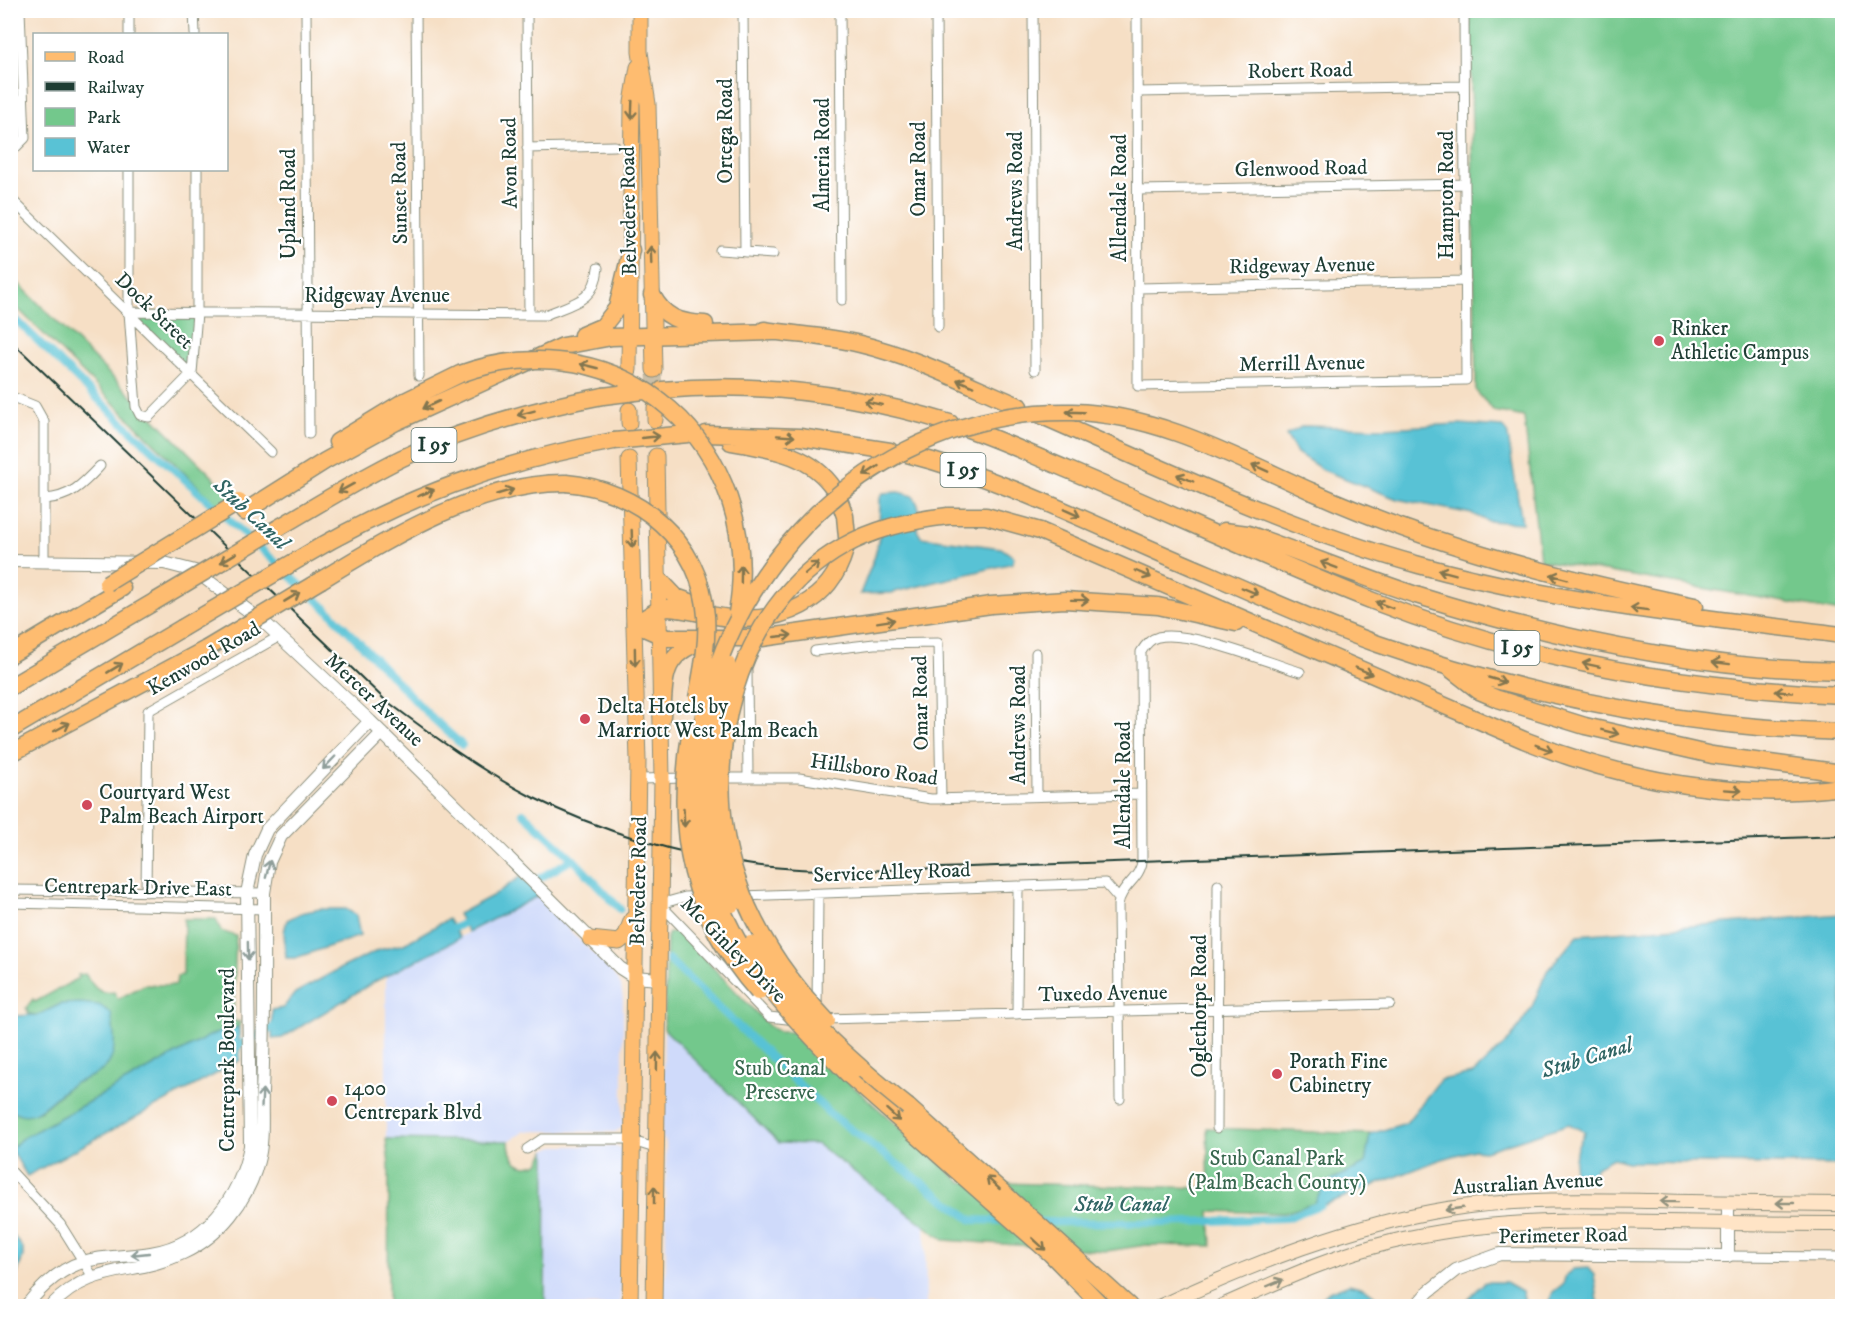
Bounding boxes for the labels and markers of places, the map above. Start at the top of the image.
place label: Rinker Athletic Campus [1671,316,1809,366]
marker: Rinker Athletic Campus [1652,334,1666,348]
place label: Delta Hotels by Marriott West Palm Beach [597,694,818,744]
marker: Delta Hotels by Marriott West Palm Beach [578,712,592,726]
place label: Courtyard West Palm Beach Airport [99,780,264,830]
marker: Courtyard West Palm Beach Airport [80,798,94,812]
place label: Porath Fine Cabinetry [1289,1049,1388,1099]
marker: Porath Fine Cabinetry [1270,1067,1284,1081]
place label: 1400 Centrepark Blvd [344,1076,482,1126]
marker: 1400 Centrepark Blvd [325,1094,339,1108]

